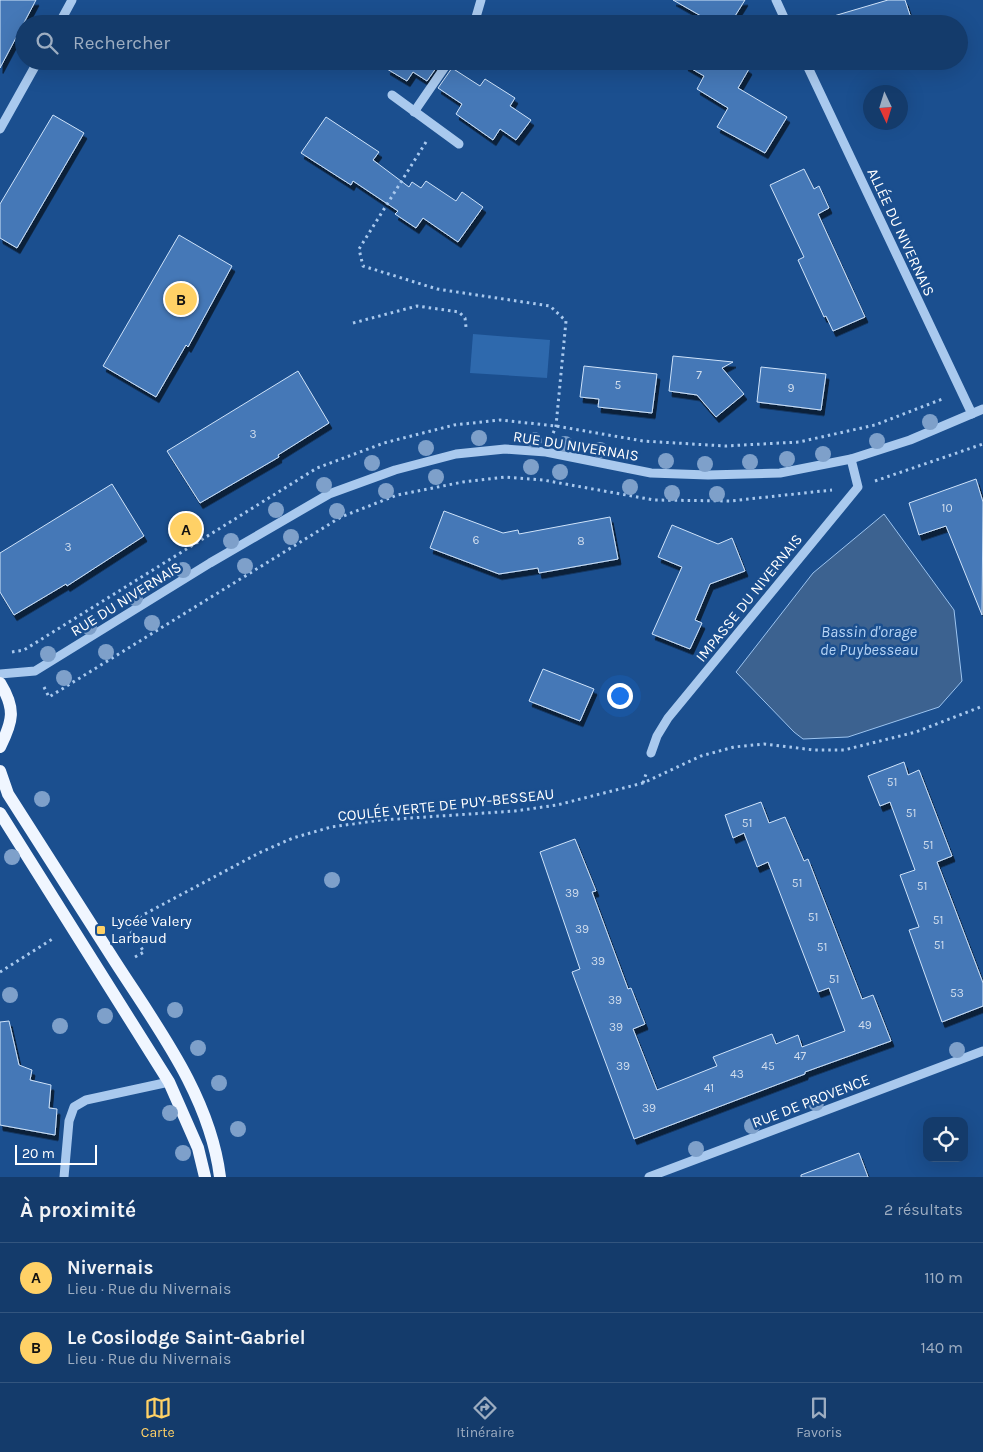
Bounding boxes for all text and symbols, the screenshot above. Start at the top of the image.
search box [15,15,968,70]
icon: search [33,29,61,57]
text: Rechercher [73,32,170,54]
north arrow [863,85,908,130]
street label: ALLÉE DU NIVERNAIS [863,165,939,299]
pin: B [165,280,197,318]
house number: 7 [696,368,702,382]
house number: 5 [615,378,622,392]
house number: 9 [788,381,795,395]
house number: 3 [249,427,257,441]
street label: RUE DU NIVERNAIS [512,427,640,465]
house number: 10 [941,501,953,515]
pin: A [170,510,202,548]
street label: IMPASSE DU NIVERNAIS [692,530,806,666]
house number: 6 [473,533,480,547]
house number: 8 [577,534,585,548]
house number: 3 [64,540,72,554]
street label: RUE DU NIVERNAIS [67,558,185,640]
water label: Bassin d'orage de Puybesseau [820,622,918,659]
your location [607,683,633,709]
house number: 51 [887,775,897,789]
street label: COULÉE VERTE DE PUY-BESSEAU [337,785,555,825]
house number: 51 [906,806,916,820]
house number: 51 [742,816,752,830]
house number: 51 [923,838,933,852]
house number: 51 [792,876,802,890]
house number: 51 [917,879,927,893]
house number: 39 [565,886,579,900]
house number: 51 [808,910,818,924]
place label: Lycée Valery Larbaud [111,912,192,947]
house number: 51 [933,913,943,927]
house number: 39 [575,922,589,936]
marker: Lycée Valery Larbaud [95,924,107,936]
house number: 51 [934,938,944,952]
house number: 51 [817,940,827,954]
house number: 39 [591,954,605,968]
house number: 51 [829,972,839,986]
house number: 53 [950,986,964,1000]
house number: 39 [608,993,622,1007]
house number: 49 [858,1018,872,1032]
house number: 39 [609,1020,623,1034]
house number: 47 [794,1049,807,1063]
house number: 39 [616,1059,630,1073]
house number: 45 [761,1059,775,1073]
house number: 43 [730,1067,744,1081]
street label: RUE DE PROVENCE [750,1070,872,1132]
house number: 41 [704,1081,714,1095]
house number: 39 [642,1101,656,1115]
map controls [923,1117,968,1162]
button: locate [923,1117,968,1162]
scale bar [15,1142,98,1165]
text: 20 m [22,1145,55,1162]
text: À proximité [20,1198,136,1222]
text: 2 résultats [884,1200,963,1219]
text: Nivernais [67,1257,153,1279]
text: A [31,1268,41,1287]
text: 110 m [924,1268,963,1287]
text: Lieu · Rue du Nivernais [67,1279,231,1298]
text: Le Cosilodge Saint-Gabriel [67,1327,306,1349]
text: B [31,1338,41,1357]
text: 140 m [921,1338,963,1357]
text: Lieu · Rue du Nivernais [67,1349,231,1368]
tab: Carte [141,1394,175,1441]
tab: Itinéraire [456,1394,515,1441]
tab: Favoris [796,1394,842,1441]

